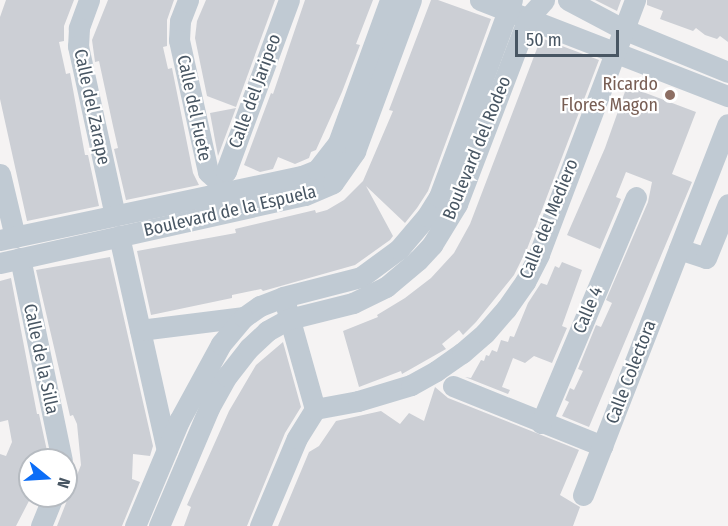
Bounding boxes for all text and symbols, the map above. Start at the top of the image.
scale bar [518,18,622,56]
text: 50 m [526,29,562,51]
street label: Calle del Jaripeo [224,31,286,151]
street label: Calle del Zarape [69,47,115,167]
street label: Calle del Fuete [172,53,216,163]
street label: Boulevard del Rodeo [438,73,516,223]
place label: Ricardo Flores Magon [561,74,658,116]
marker: Ricardo Flores Magon [663,88,677,102]
street label: Calle del Mediero [515,156,583,282]
street label: Boulevard de la Espuela [142,181,318,241]
street label: Calle 4 [569,283,607,337]
street label: Calle de la Silla [19,302,63,416]
street label: Calle Colectora [601,317,661,427]
north arrow [18,448,78,508]
text: N [53,476,74,491]

